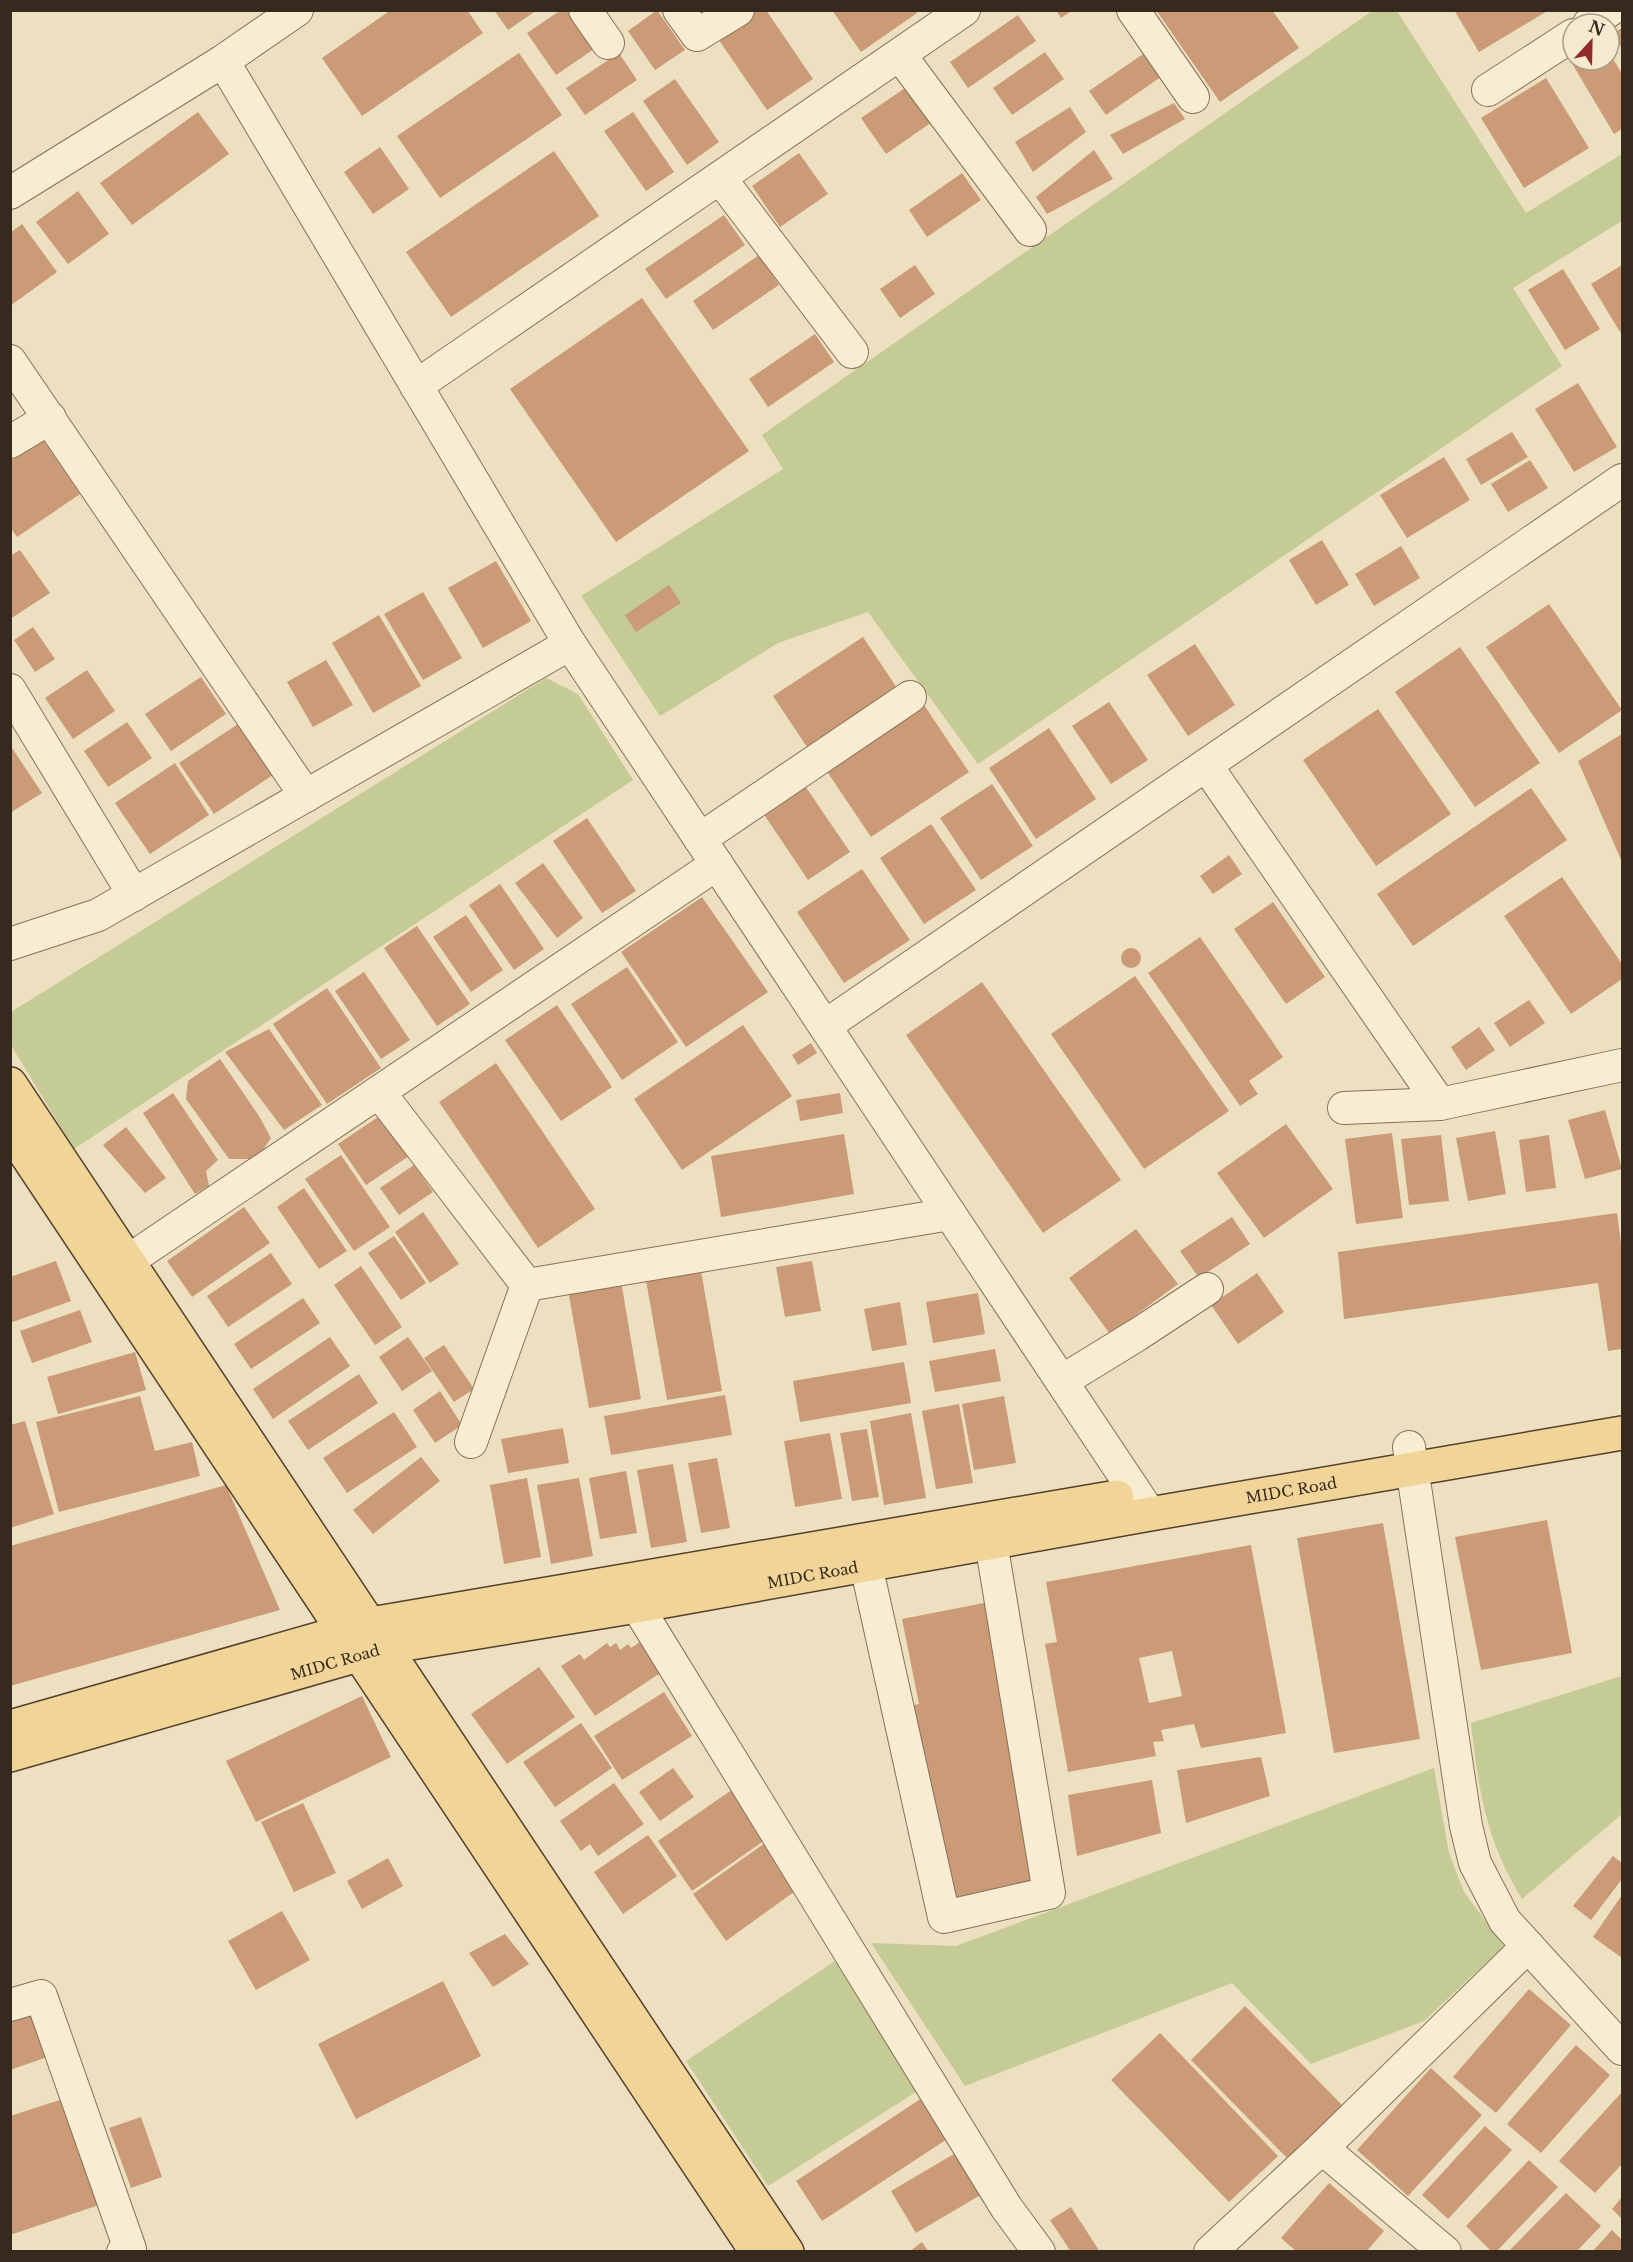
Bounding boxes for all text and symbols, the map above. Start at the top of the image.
north arrow [1561,12,1621,72]
text: N [1586,16,1607,40]
street label: MIDC Road [1244,1473,1338,1507]
street label: MIDC Road [766,1557,860,1592]
street label: MIDC Road [288,1640,382,1684]

